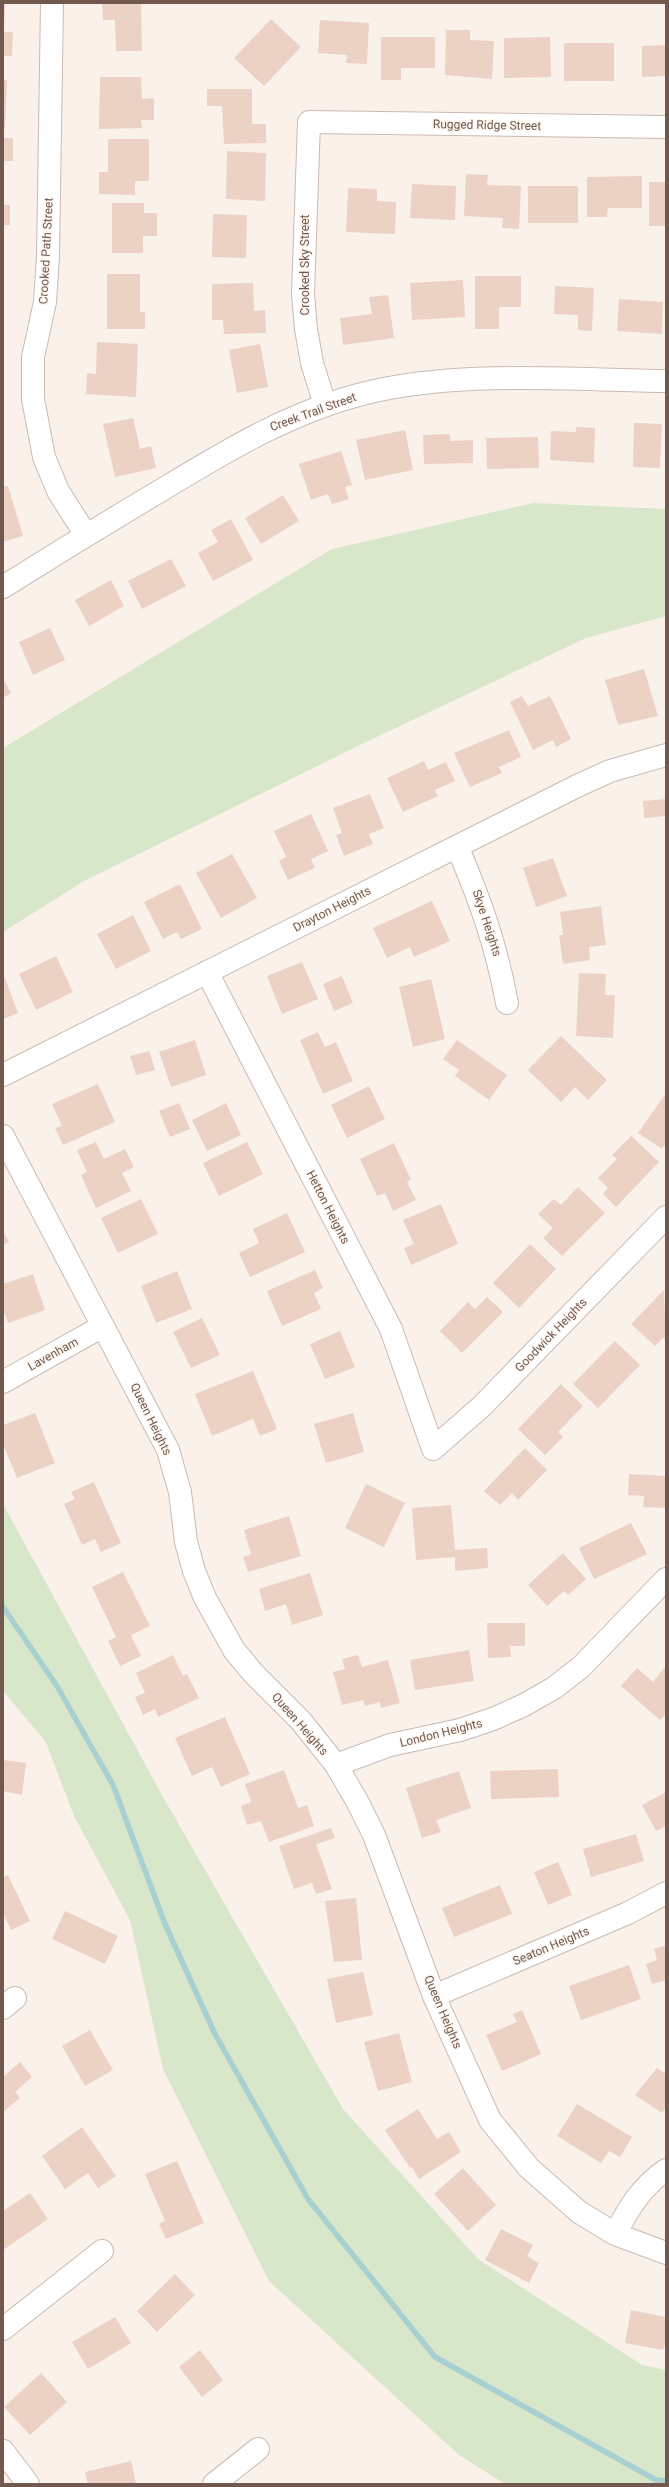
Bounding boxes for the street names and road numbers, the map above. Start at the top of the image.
street label: Rugged Ridge Street [433,117,541,133]
street label: Crooked Path Street [36,197,56,305]
street label: Crooked Sky Street [298,214,312,316]
street label: Creek Trail Street [268,390,358,434]
street label: Drayton Heights [291,883,373,935]
street label: Skye Heights [470,888,504,958]
street label: Hetton Heights [304,1168,352,1246]
street label: Goodwick Heights [512,1295,590,1375]
street label: Lavenham [25,1334,81,1374]
street label: Queen Heights [127,1381,175,1457]
street label: Queen Heights [269,1690,331,1758]
street label: London Heights [398,1716,484,1750]
street label: Seaton Heights [511,1924,591,1968]
street label: Queen Heights [421,1973,465,2051]

